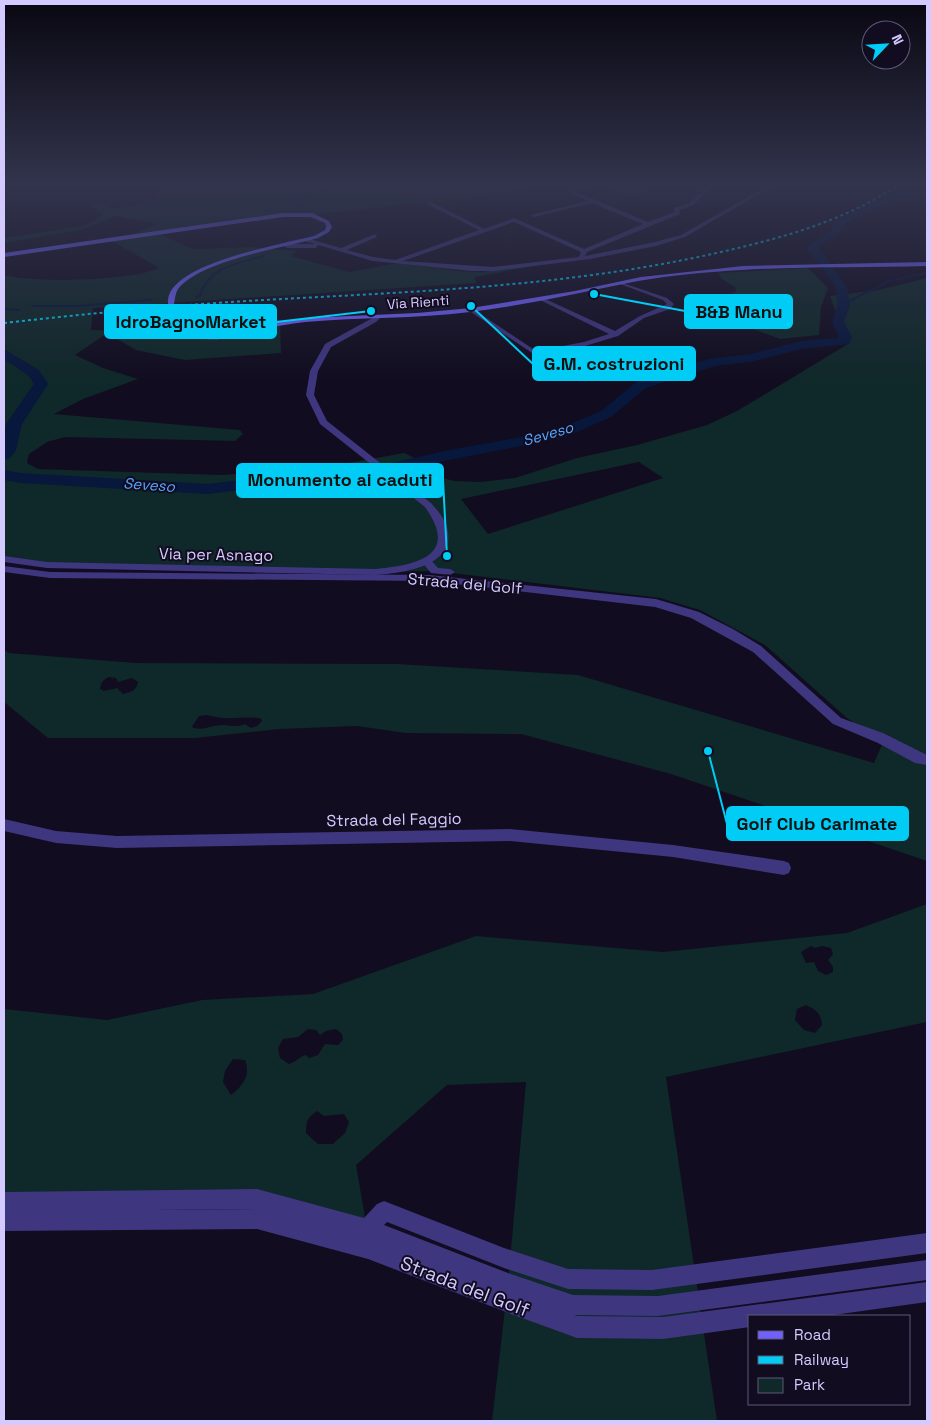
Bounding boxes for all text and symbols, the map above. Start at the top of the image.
north arrow [861,20,911,70]
text: N [888,31,908,48]
street label: Via Rienti [386,291,450,313]
callout: B&B Manu [685,295,792,328]
text: B&B Manu [695,300,783,323]
callout: IdroBagnoMarket [105,305,276,338]
text: IdroBagnoMarket [115,310,267,333]
callout: G.M. costruzioni [533,347,695,380]
text: G.M. costruzioni [544,352,684,375]
water label: Seveso [520,417,576,450]
callout: Monumento ai caduti [237,464,443,497]
text: Monumento ai caduti [247,468,433,491]
water label: Seveso [123,473,176,496]
street label: Via per Asnago [159,543,273,566]
street label: Strada del Golf [407,568,523,599]
callout: Golf Club Carimate [727,807,908,840]
street label: Strada del Faggio [326,808,462,831]
text: Golf Club Carimate [737,812,897,835]
street label: Strada del Golf [397,1250,533,1323]
legend [748,1315,911,1405]
text: Road [794,1325,831,1344]
text: Railway [794,1350,849,1369]
text: Park [794,1375,825,1394]

